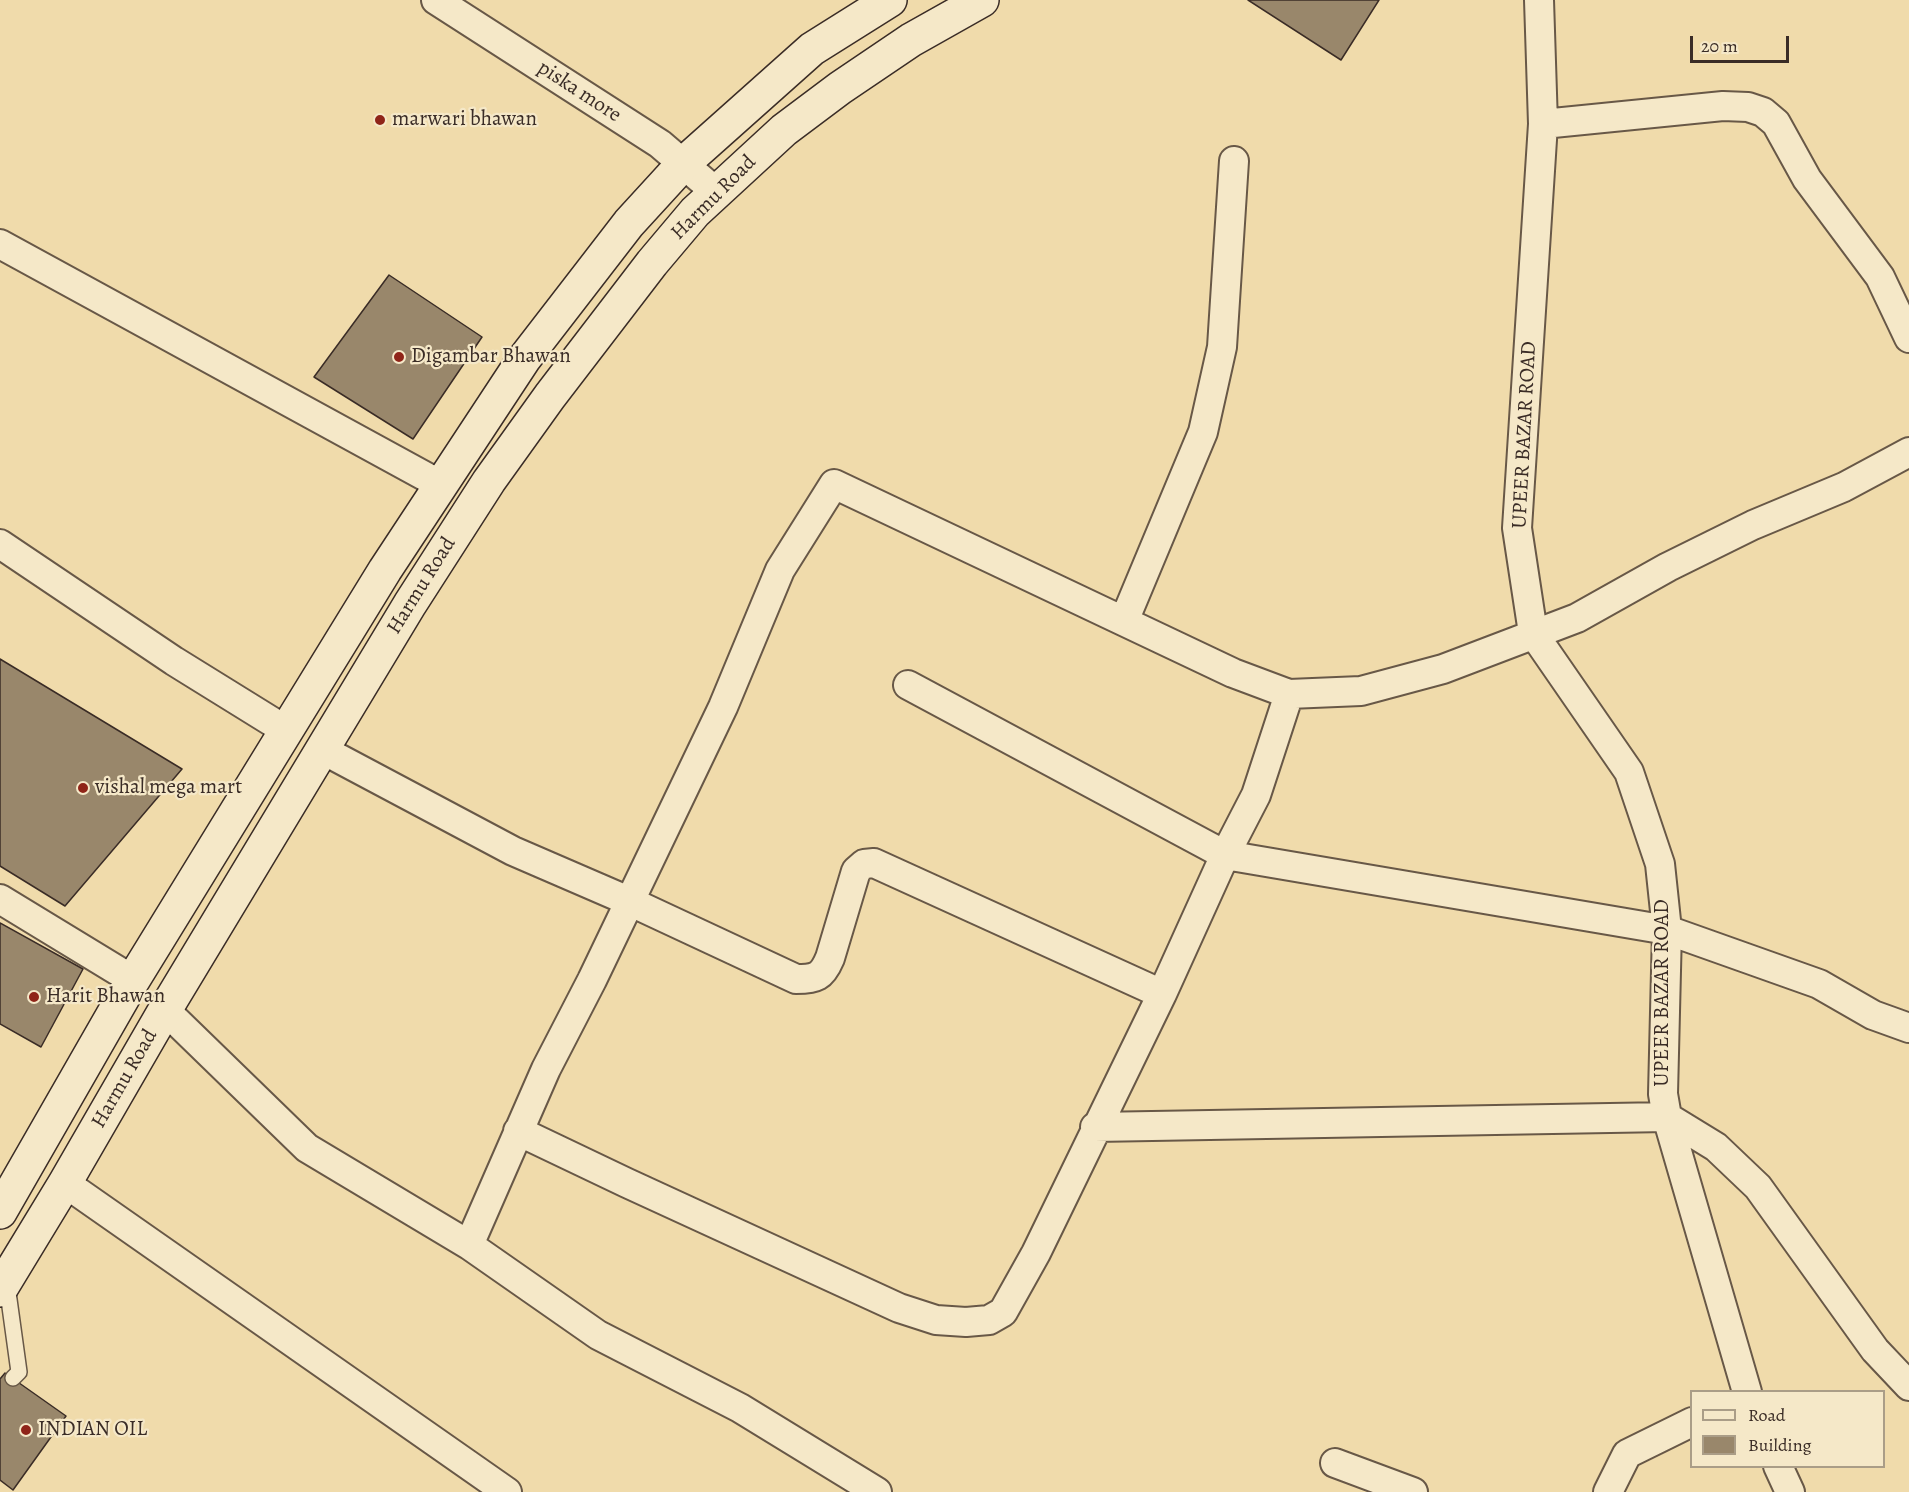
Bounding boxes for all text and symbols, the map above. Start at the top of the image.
scale bar [1693,24,1792,62]
text: 20 m [1701,34,1738,58]
street label: piska more [532,56,626,128]
place label: marwari bhawan [392,107,537,133]
marker: marwari bhawan [373,113,387,127]
street label: Harmu Road [666,150,762,246]
street label: UPEER BAZAR ROAD [1508,341,1542,529]
place label: Digambar Bhawan [411,344,571,370]
marker: Digambar Bhawan [392,350,406,364]
street label: Harmu Road [382,533,462,639]
place label: vishal mega mart [95,775,242,801]
marker: vishal mega mart [76,781,90,795]
street label: UPEER BAZAR ROAD [1650,899,1676,1087]
place label: Harit Bhawan [46,984,165,1010]
marker: Harit Bhawan [27,990,41,1004]
street label: Harmu Road [87,1025,163,1133]
legend [1690,1390,1885,1468]
text: Road [1748,1403,1785,1427]
place label: INDIAN OIL [38,1417,147,1443]
marker: INDIAN OIL [19,1423,33,1437]
text: Building [1748,1433,1812,1457]

